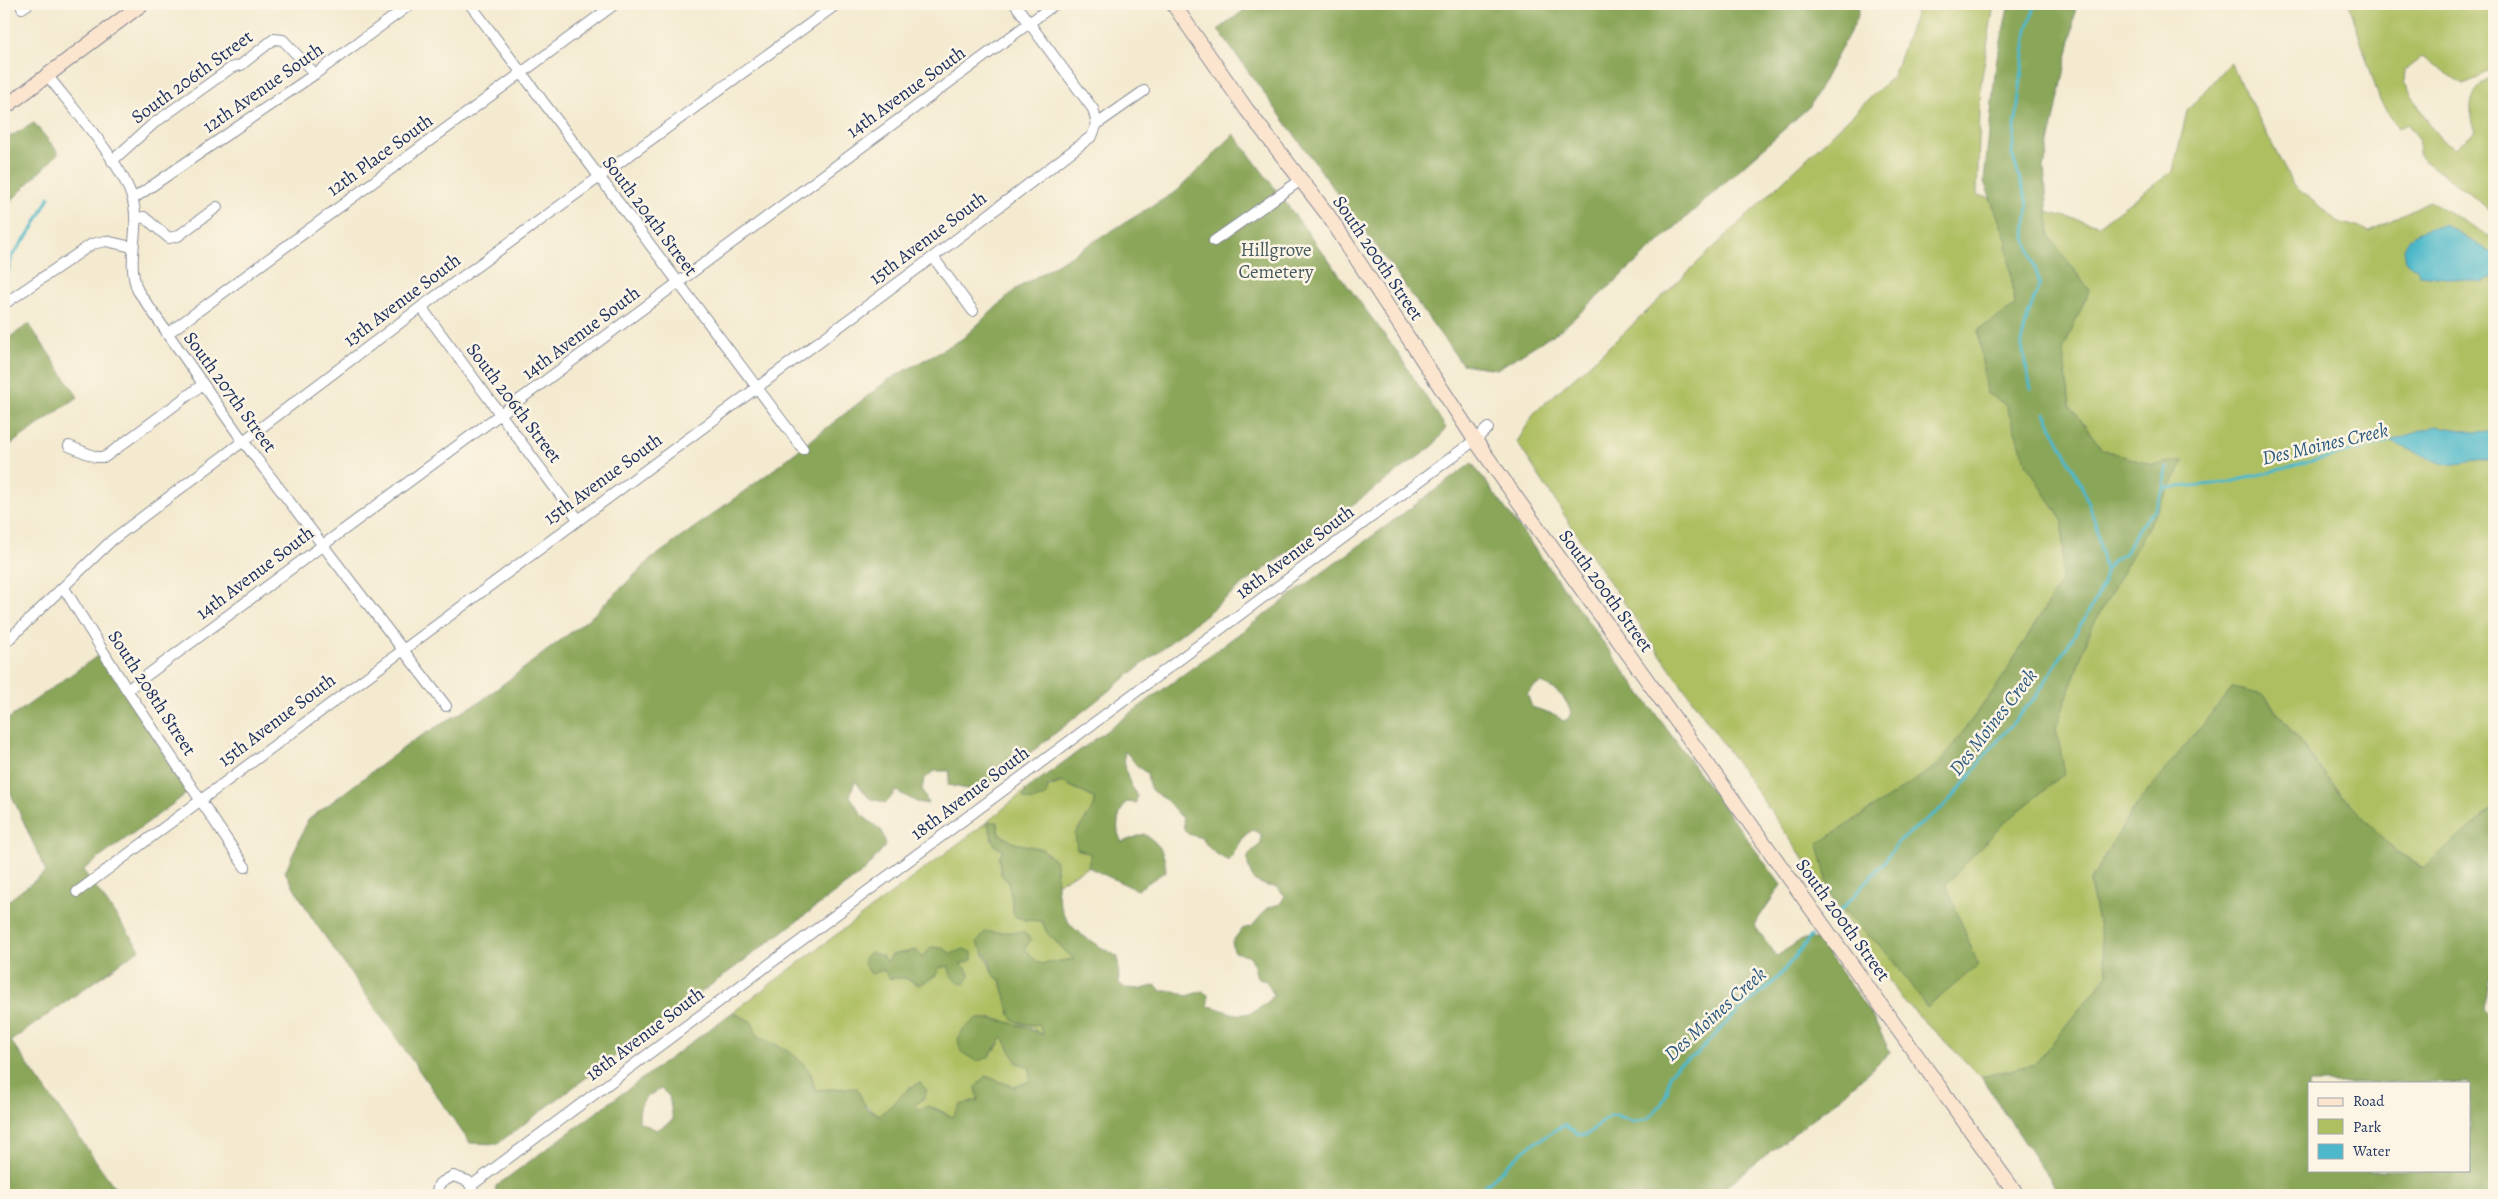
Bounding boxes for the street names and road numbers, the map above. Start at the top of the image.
street label: South 206th Street [126,24,258,130]
street label: 12th Avenue South [197,37,329,139]
street label: 14th Avenue South [841,40,971,144]
street label: 12th Place South [322,108,438,202]
street label: South 204th Street [596,151,704,281]
street label: 15th Avenue South [864,185,992,291]
street label: South 200th Street [1326,190,1430,326]
street label: 13th Avenue South [338,247,466,353]
street label: 14th Avenue South [517,280,645,386]
street label: South 207th Street [177,326,283,458]
street label: South 206th Street [460,337,568,469]
street label: 15th Avenue South [538,427,668,531]
street label: 18th Avenue South [1230,499,1360,605]
street label: 14th Avenue South [191,520,319,626]
street label: South 200th Street [1553,524,1659,658]
street label: South 208th Street [102,625,202,761]
street label: 15th Avenue South [213,667,341,773]
street label: 18th Avenue South [905,740,1035,846]
street label: South 200th Street [1790,853,1896,987]
street label: 18th Avenue South [580,981,710,1087]

